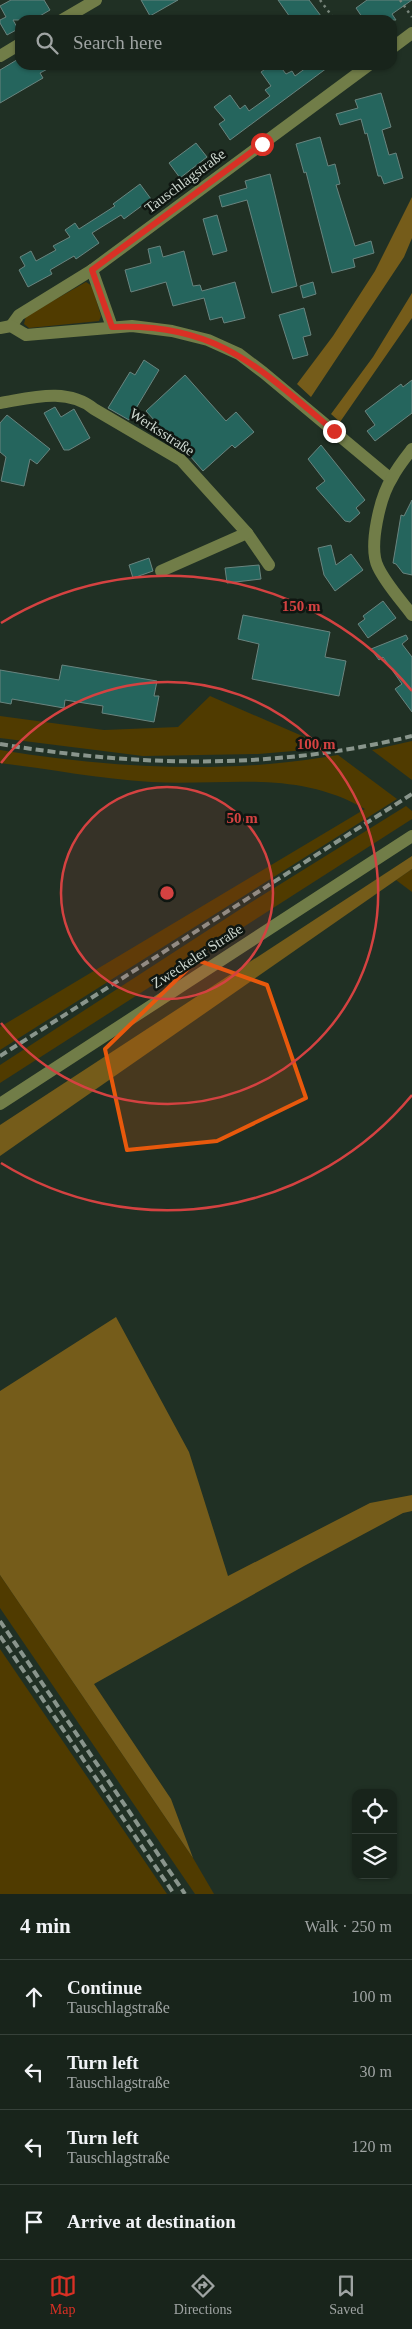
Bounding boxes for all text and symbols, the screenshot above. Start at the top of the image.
search box [15,15,397,70]
icon: search [33,29,61,57]
text: Search here [73,32,162,53]
route start [251,133,274,156]
street label: Tauschlagstraße [142,145,229,216]
street label: Werksstraße [127,405,198,459]
route end [323,420,346,443]
text: 150 m [282,598,321,614]
text: 100 m [297,736,336,752]
text: 50 m [226,810,258,826]
centre of rings [158,884,176,902]
street label: Zweckeler Straße [148,920,246,991]
map controls [352,1789,397,1879]
button: locate [352,1789,397,1834]
button: layers [352,1834,397,1879]
text: 4 min [20,1914,71,1938]
text: Walk · 250 m [305,1918,392,1935]
text: Continue [67,1977,142,1998]
icon: ahead [20,1983,48,2011]
text: 100 m [352,1988,392,2005]
text: Tauschlagstraße [67,1999,170,2016]
text: Turn left [67,2052,139,2073]
icon: left [20,2058,48,2086]
text: 30 m [360,2063,392,2080]
text: Tauschlagstraße [67,2074,170,2091]
text: Turn left [67,2127,139,2148]
icon: left [20,2133,48,2161]
text: 120 m [352,2138,392,2155]
text: Tauschlagstraße [67,2149,170,2166]
icon: arrive [20,2208,48,2236]
text: Arrive at destination [67,2211,236,2232]
tab: Map [49,2272,77,2318]
tab: Directions [174,2272,232,2318]
tab: Saved [329,2272,363,2318]

